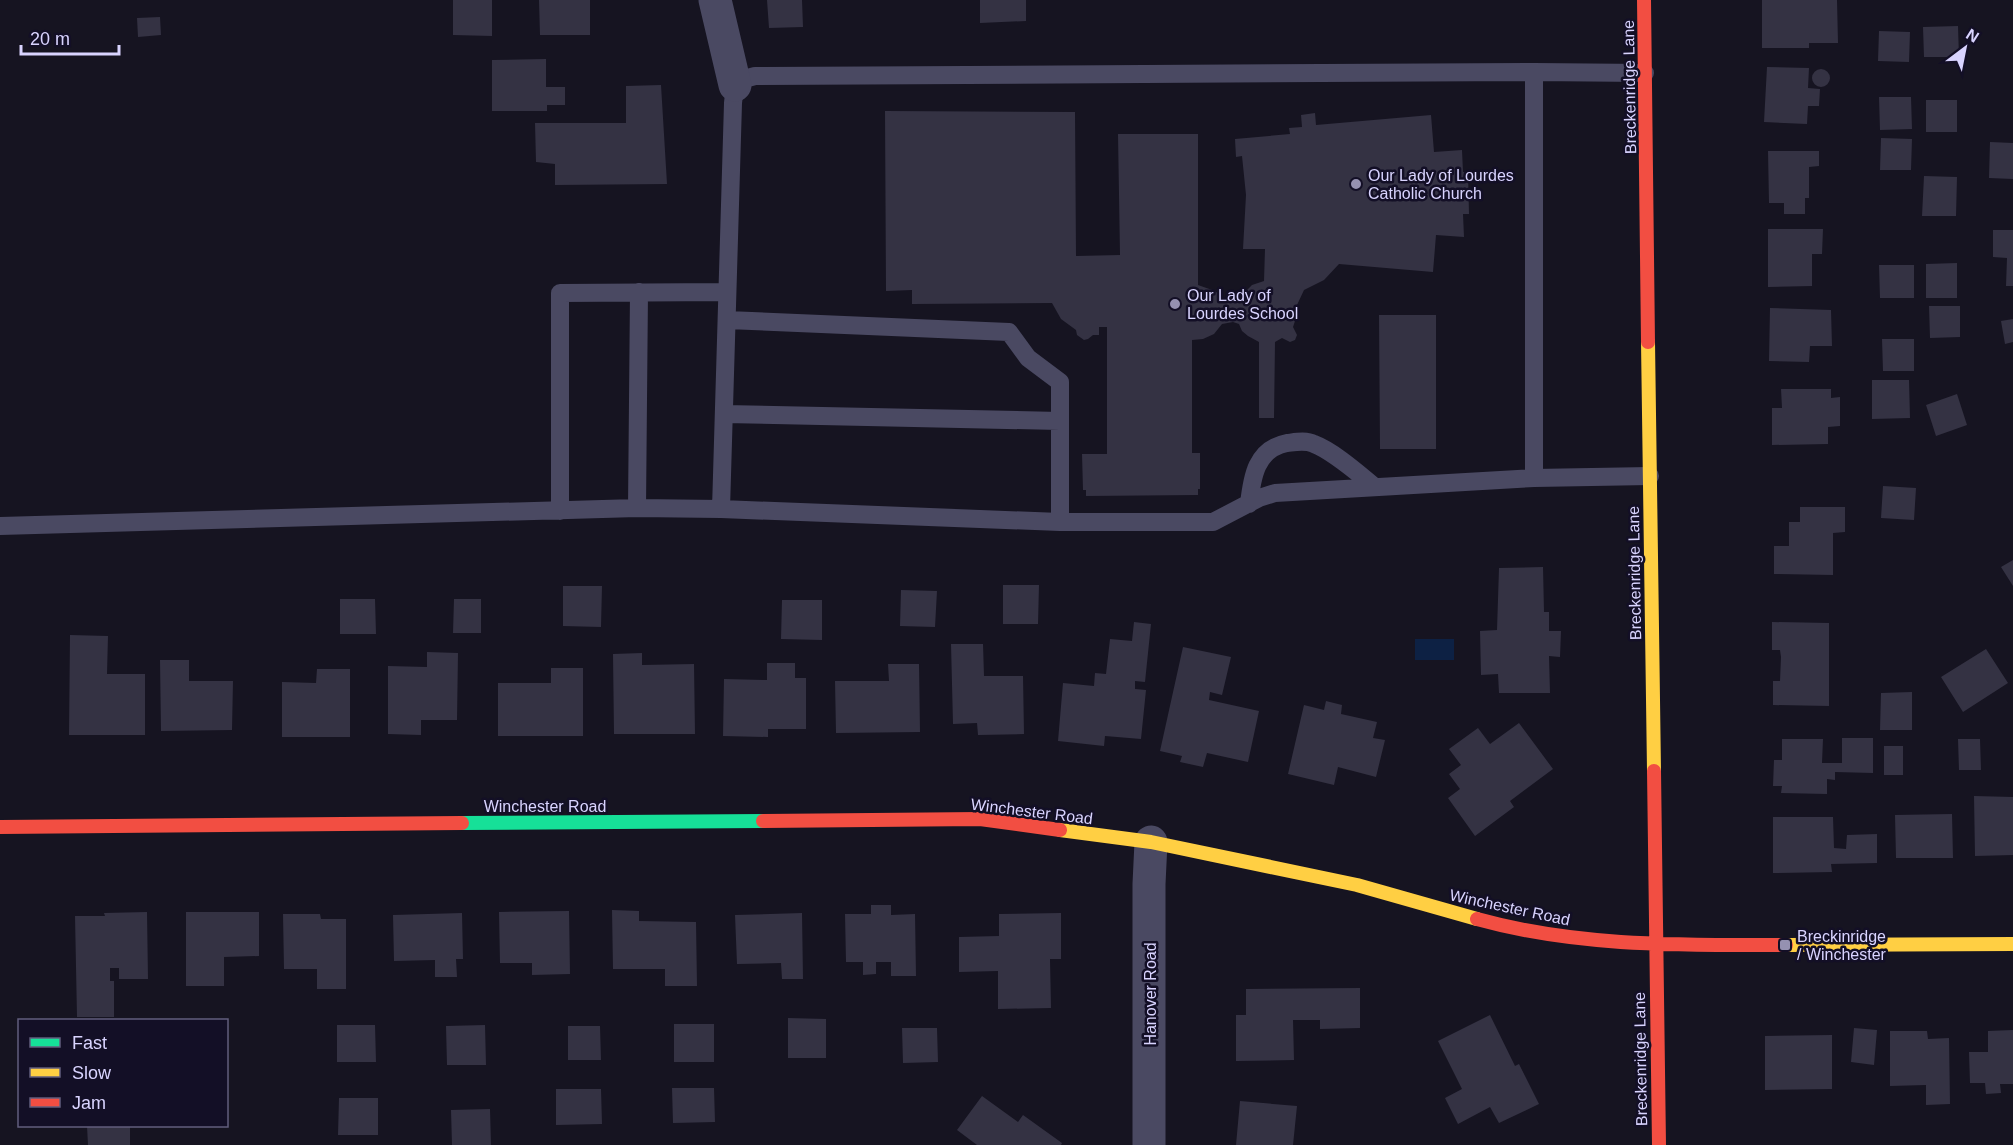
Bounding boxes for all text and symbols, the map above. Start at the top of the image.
scale bar [21,18,118,56]
north arrow [1935,18,1995,78]
street label: Breckenridge Lane [1620,20,1639,154]
text: N [1963,25,1982,46]
text: 20 m [30,29,70,49]
place label: Our Lady of Lourdes Catholic Church [1368,167,1514,202]
marker: Our Lady of Lourdes Catholic Church [1349,177,1363,191]
place label: Our Lady of Lourdes School [1187,287,1298,322]
marker: Our Lady of Lourdes School [1168,297,1182,311]
street label: Breckenridge Lane [1625,506,1644,640]
street label: Winchester Road [970,796,1094,827]
street label: Winchester Road [484,798,606,815]
street label: Winchester Road [1448,886,1572,929]
place label: Breckinridge / Winchester [1797,928,1887,963]
marker: Breckinridge / Winchester [1778,938,1792,952]
street label: Hanover Road [1142,942,1159,1046]
street label: Breckenridge Lane [1631,992,1650,1126]
legend [18,1019,228,1127]
text: Fast [72,1033,107,1053]
text: Slow [72,1063,112,1083]
text: Jam [72,1093,106,1113]

